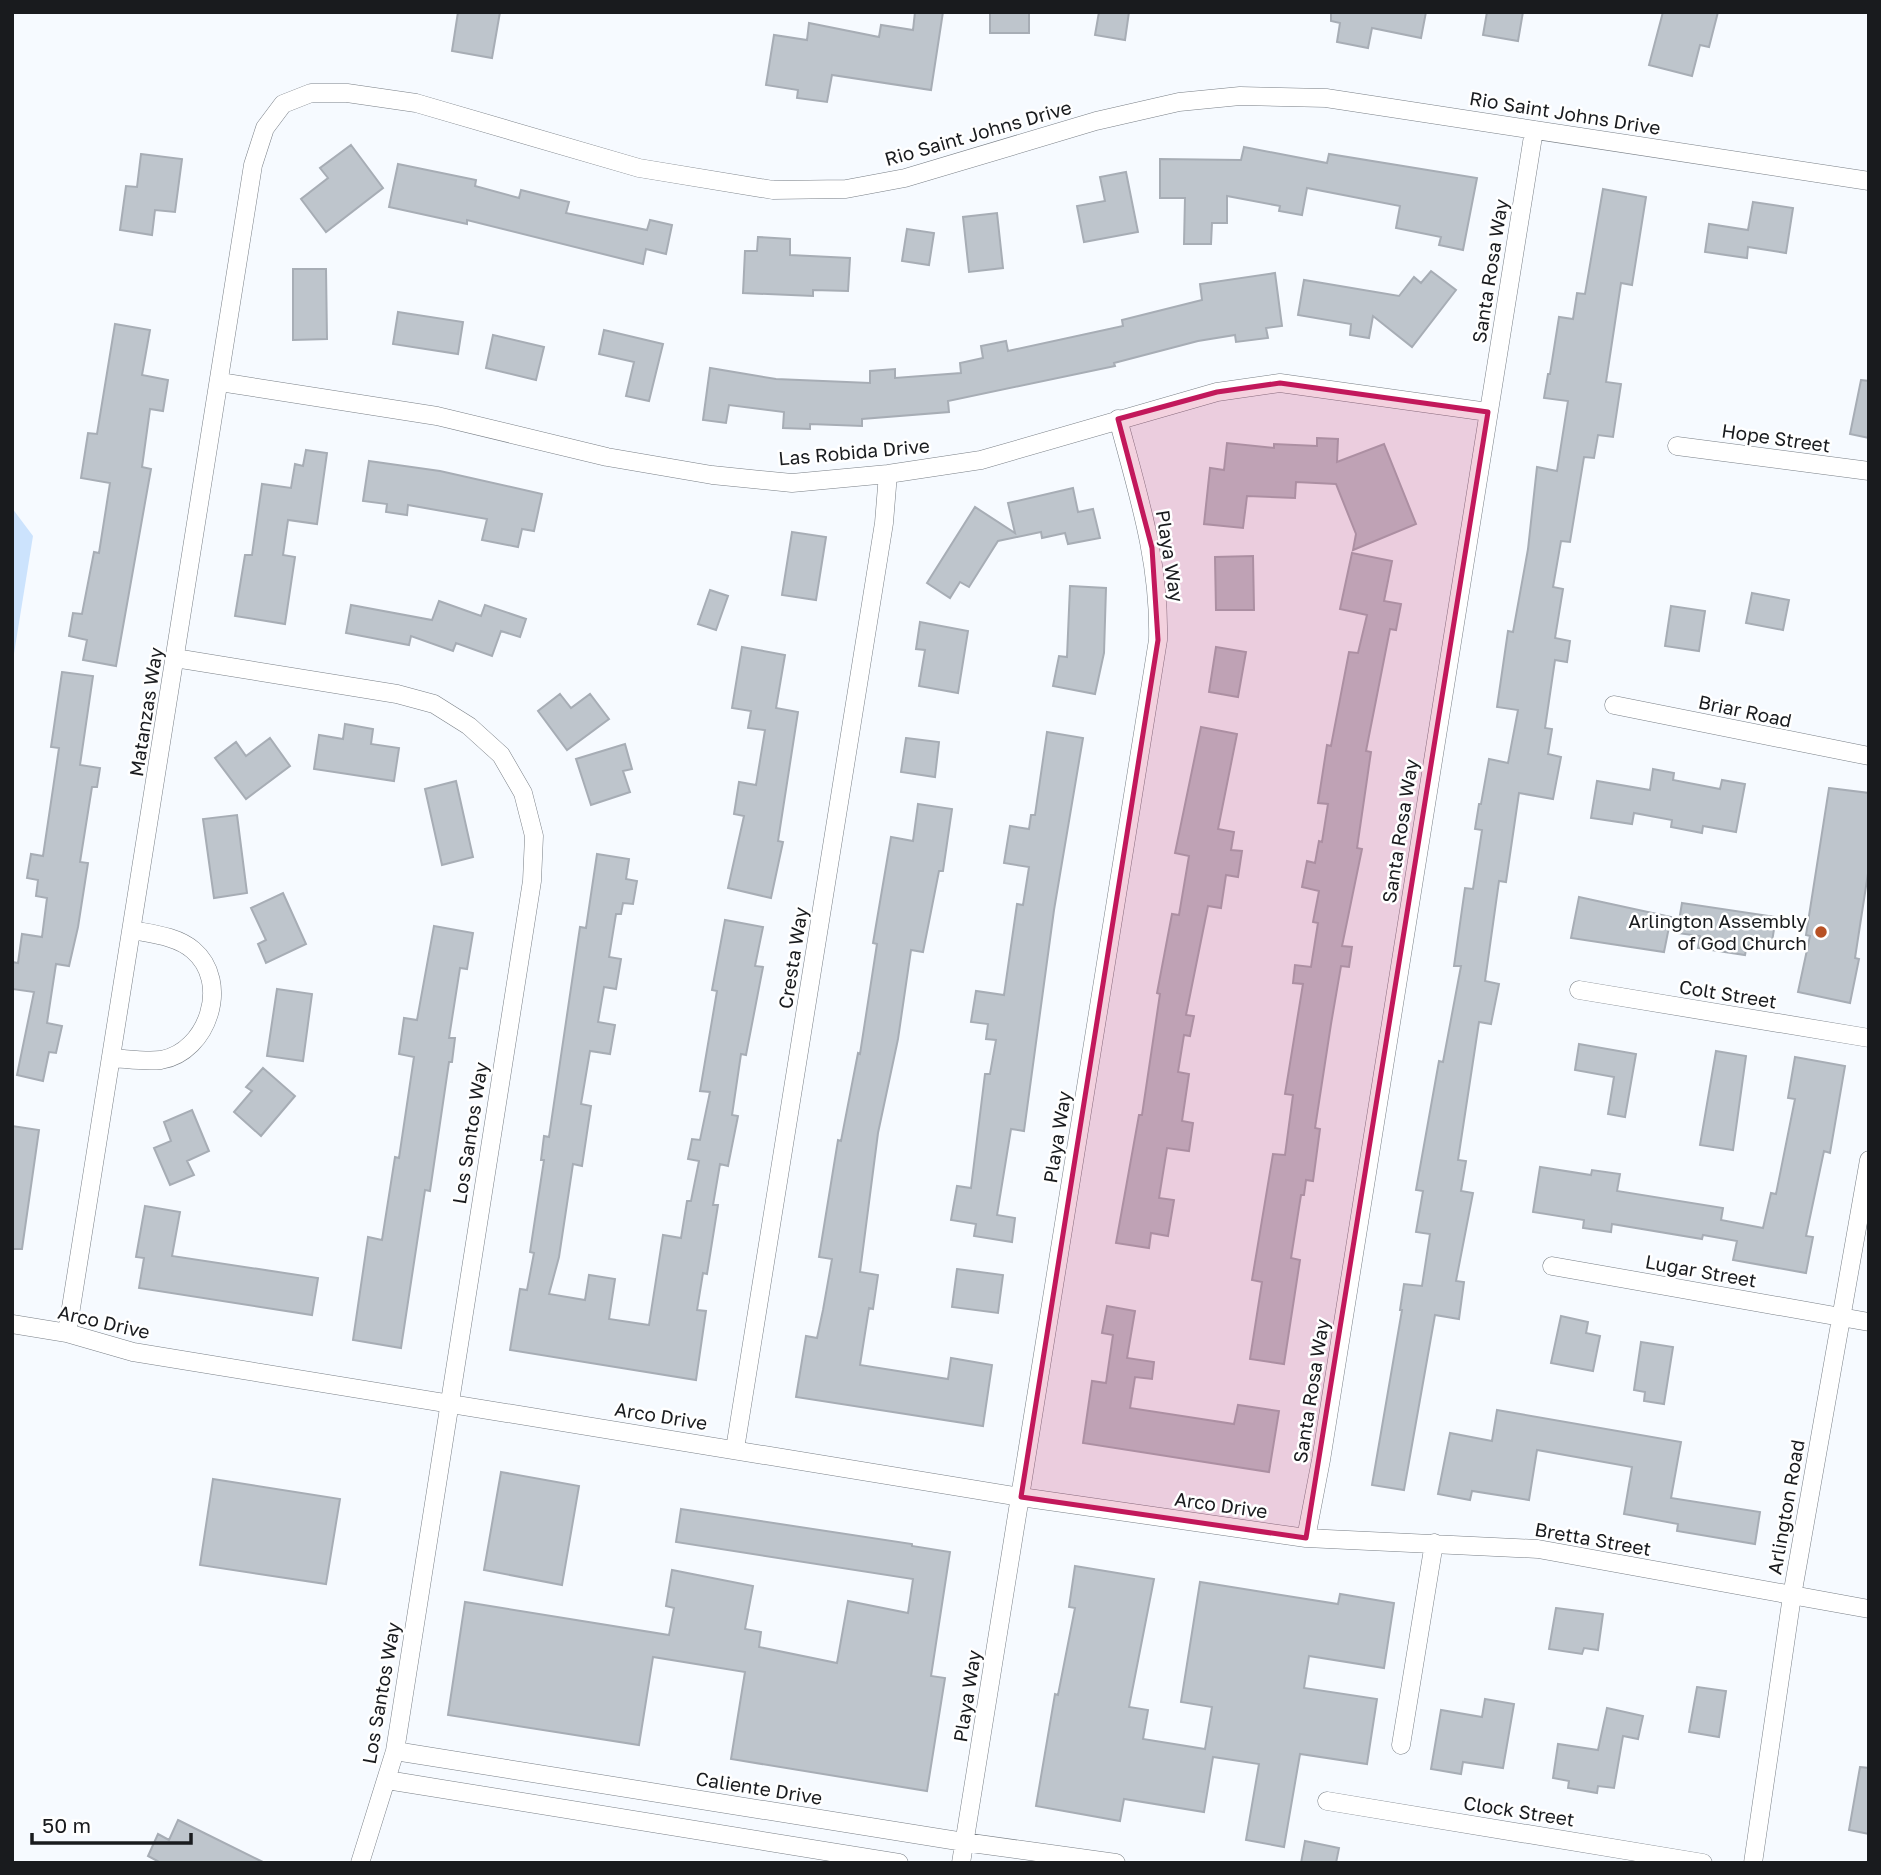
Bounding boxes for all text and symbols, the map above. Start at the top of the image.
street label: Rio Saint Johns Drive [1468,86,1662,139]
street label: Rio Saint Johns Drive [882,95,1074,170]
street label: Santa Rosa Way [1467,197,1512,345]
street label: Hope Street [1720,418,1832,457]
street label: Las Robida Drive [777,433,931,470]
street label: Playa Way [1152,508,1189,604]
street label: Matanzas Way [124,645,167,778]
street label: Briar Road [1696,689,1794,732]
street label: Santa Rosa Way [1377,757,1422,905]
street label: Cresta Way [773,905,812,1010]
place label: Arlington Assembly of God Church [1628,909,1807,954]
marker: Arlington Assembly of God Church [1813,924,1829,940]
street label: Colt Street [1678,974,1779,1013]
street label: Los Santos Way [447,1060,492,1206]
street label: Playa Way [1038,1089,1075,1185]
street label: Lugar Street [1644,1249,1759,1292]
street label: Arco Drive [56,1300,152,1343]
street label: Santa Rosa Way [1288,1317,1333,1465]
street label: Arco Drive [613,1397,709,1434]
street label: Arlington Road [1762,1438,1809,1576]
street label: Arco Drive [1173,1487,1269,1522]
street label: Bretta Street [1533,1517,1653,1560]
street label: Los Santos Way [357,1620,404,1766]
street label: Playa Way [948,1648,985,1744]
street label: Caliente Drive [694,1766,824,1809]
street label: Clock Street [1462,1790,1576,1831]
scale bar [32,1801,191,1845]
text: 50 m [42,1812,91,1838]

